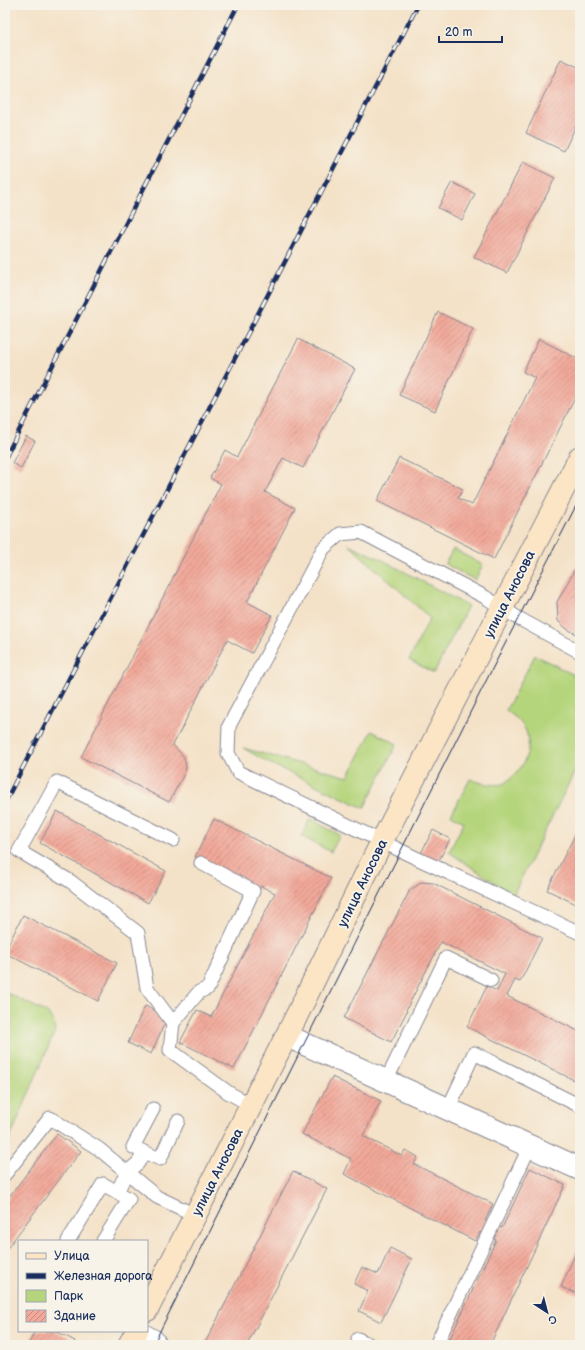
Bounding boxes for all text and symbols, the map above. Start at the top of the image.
scale bar [439,18,502,44]
text: 20 m [445,25,472,40]
street label: улица Аносова [480,547,539,641]
street label: улица Аносова [334,836,391,930]
street label: улица Аносова [188,1125,247,1219]
legend [18,1240,148,1332]
text: Улица [54,1249,90,1264]
text: Железная дорога [54,1269,152,1284]
text: Парк [54,1289,84,1304]
north arrow [527,1292,567,1332]
text: Здание [54,1309,96,1324]
text: С [545,1312,560,1327]

